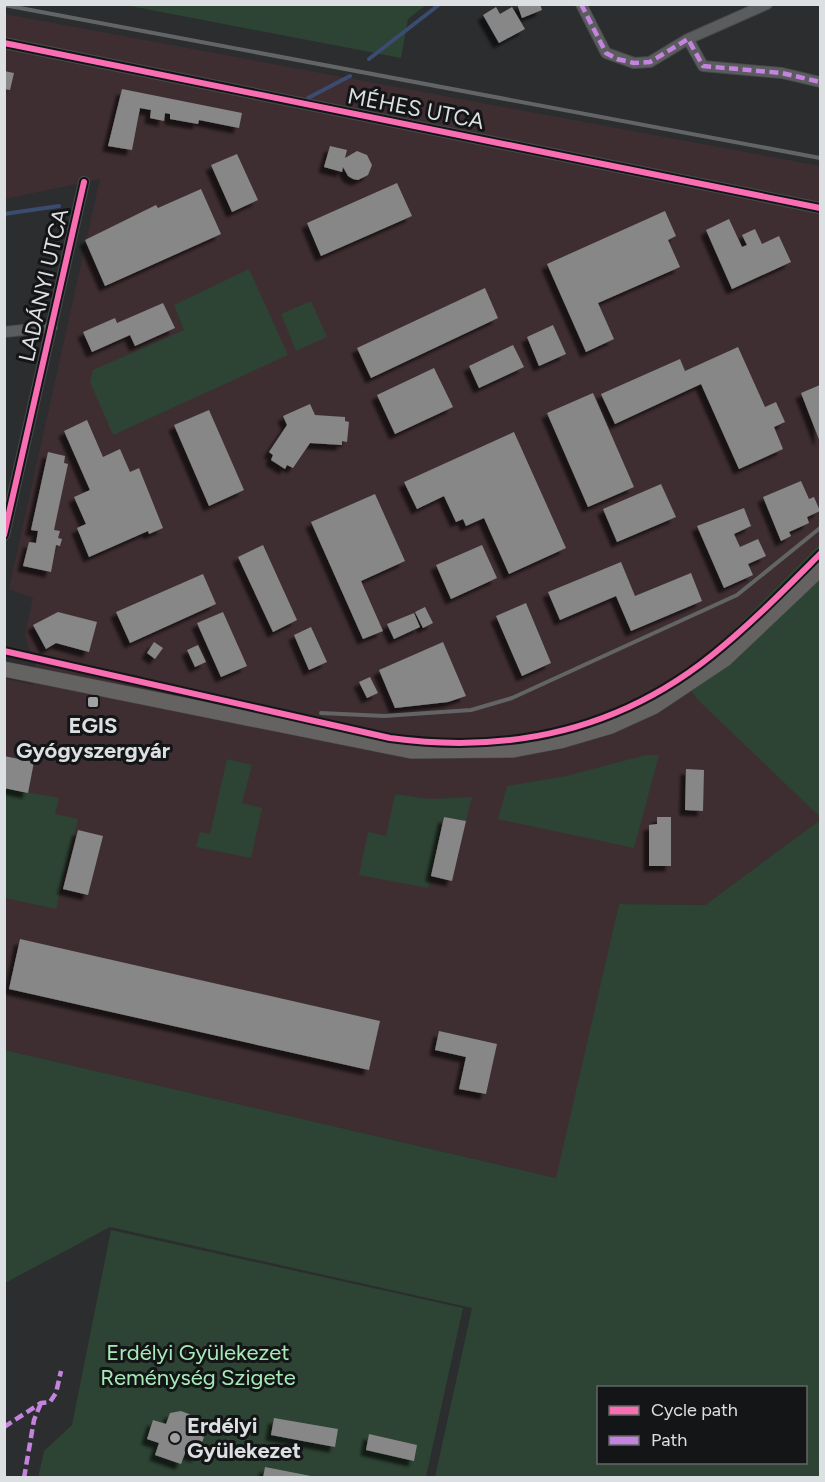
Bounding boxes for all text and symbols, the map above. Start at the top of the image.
street label: MÉHES UTCA [345,82,486,135]
street label: LADÁNYI UTCA [13,206,74,364]
marker: EGIS Gyógyszergyár [86,695,100,709]
place label: EGIS Gyógyszergyár [16,712,171,764]
park label: Erdélyi Gyülekezet Reménység Szigete [100,1339,296,1391]
legend [597,1386,807,1464]
text: Cycle path [651,1399,738,1421]
place label: Erdélyi Gyülekezet [187,1412,301,1464]
text: Path [651,1429,687,1451]
marker: Erdélyi Gyülekezet [168,1431,182,1445]

